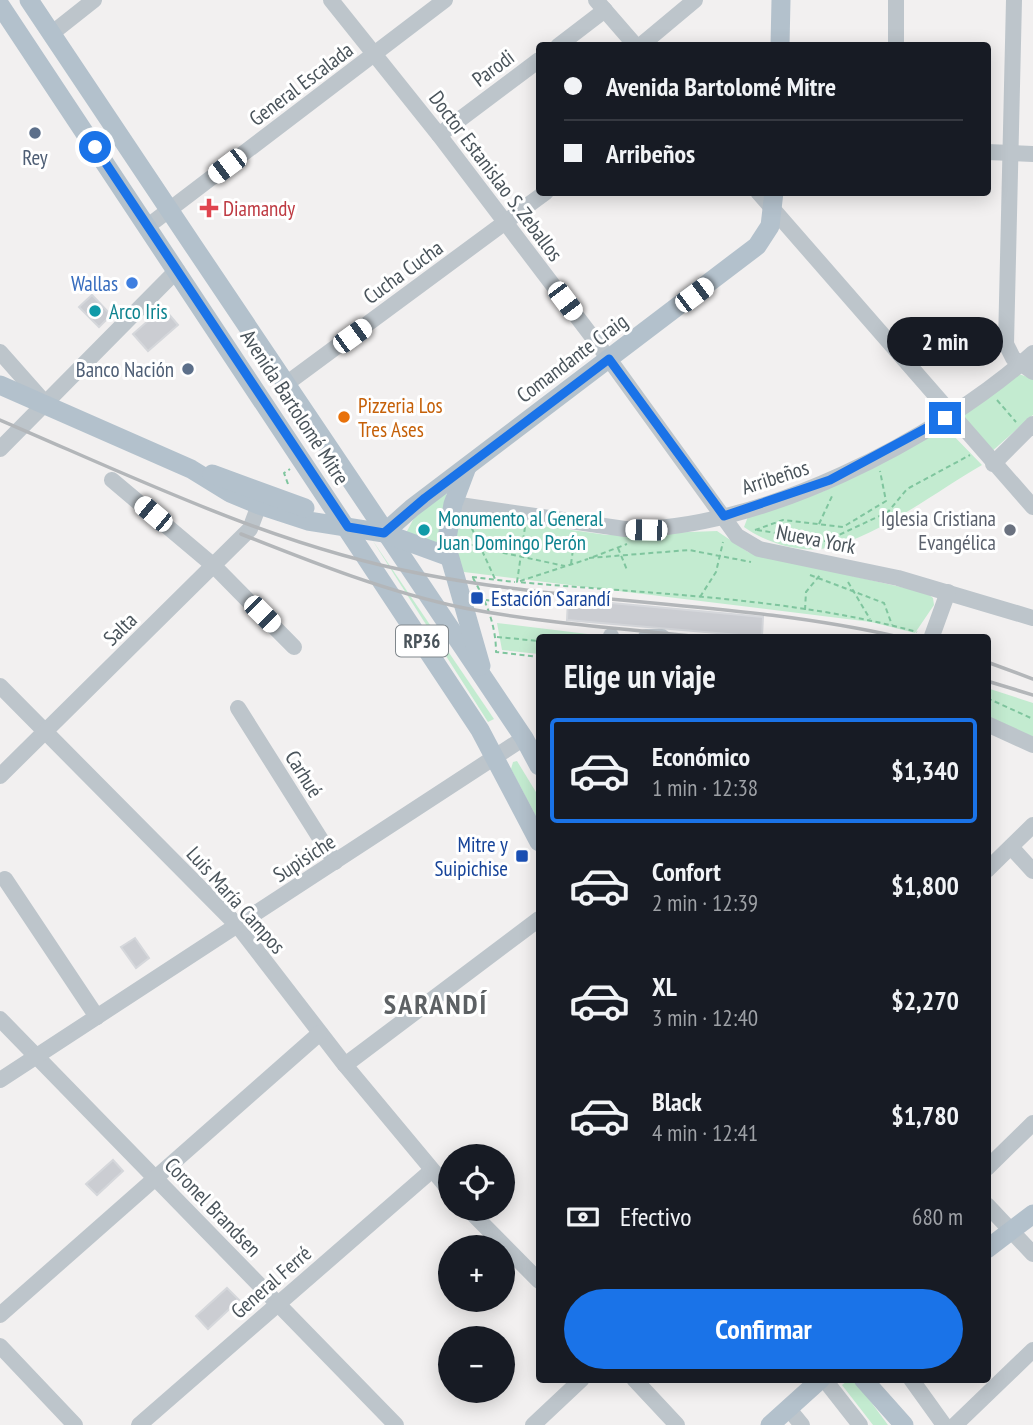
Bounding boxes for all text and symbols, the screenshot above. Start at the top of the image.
street label: General Escalada [244,36,358,132]
street label: Parodi [467,43,519,93]
text: Avenida Bartolomé Mitre [606,70,836,103]
street label: Doctor Estanislao S. Zeballos [423,85,569,267]
marker: Rey [27,125,43,141]
route start [79,131,111,163]
text: Arribeños [606,137,695,170]
place label: Rey [22,144,48,171]
car [204,145,251,187]
place label: Diamandy [223,195,295,222]
marker: Diamandy [201,200,217,216]
street label: Cucha Cucha [358,234,448,310]
place label: Wallas [71,270,118,297]
car [671,274,718,316]
marker: Wallas [124,275,140,291]
car [544,278,587,324]
place label: Arco Iris [109,298,168,325]
marker: Arco Iris [87,303,103,319]
street label: Comandante Craig [511,308,633,408]
car [329,315,376,357]
callout: 2 min [887,316,1003,366]
street label: Avenida Bartolomé Mitre [235,324,355,490]
text: 2 min [922,327,968,356]
place label: Banco Nación [76,356,174,383]
marker: Banco Nación [180,361,196,377]
place label: Pizzeria Los Tres Ases [358,392,443,443]
route end [929,402,961,434]
marker: Pizzeria Los Tres Ases [336,409,352,425]
street label: Arribeños [738,453,812,501]
car [131,492,176,536]
place label: Monumento al General Juan Domingo Perón [437,505,603,556]
place label: Iglesia Cristiana Evangélica [881,505,996,556]
street label: Nueva York [774,518,858,560]
car [625,519,668,541]
marker: Monumento al General Juan Domingo Perón [416,522,432,538]
marker: Iglesia Cristiana Evangélica [1002,522,1018,538]
place label: Estación Sarandí [491,585,611,612]
marker: Estación Sarandí [469,590,485,606]
car [240,592,285,636]
street label: Salta [98,607,142,651]
road number: RP36 [396,626,448,656]
text: Elige un viaje [564,655,716,697]
icon: car [568,739,631,802]
text: Económico [652,740,750,773]
street label: Carhué [279,745,329,803]
text: $1,340 [891,754,959,787]
text: 1 min · 12:38 [652,773,758,802]
street label: Supisiche [268,828,340,888]
place label: Mitre y Suipichise [435,831,508,882]
street label: Luis María Campos [181,841,291,959]
marker: Mitre y Suipichise [514,848,530,864]
icon: car [568,854,631,917]
text: Confort [652,855,721,888]
text: $1,800 [891,869,959,902]
text: 2 min · 12:39 [652,888,758,917]
icon: car [568,969,631,1032]
text: XL [652,970,677,1003]
text: $2,270 [891,984,959,1017]
district label: SARANDÍ [384,985,488,1022]
text: 3 min · 12:40 [652,1003,758,1032]
icon: car [568,1084,631,1147]
text: Black [652,1085,702,1118]
text: $1,780 [891,1099,959,1132]
text: 4 min · 12:41 [652,1118,758,1147]
map controls [438,1144,515,1403]
button: locate [438,1144,515,1221]
street label: Coronel Brandsen [159,1152,267,1262]
icon: cash [564,1198,602,1236]
text: Efectivo [620,1200,692,1233]
text: 680 m [912,1202,963,1231]
button: + [438,1235,515,1312]
street label: General Ferré [225,1240,317,1324]
button: Confirmar [564,1289,963,1369]
button: − [438,1326,515,1403]

